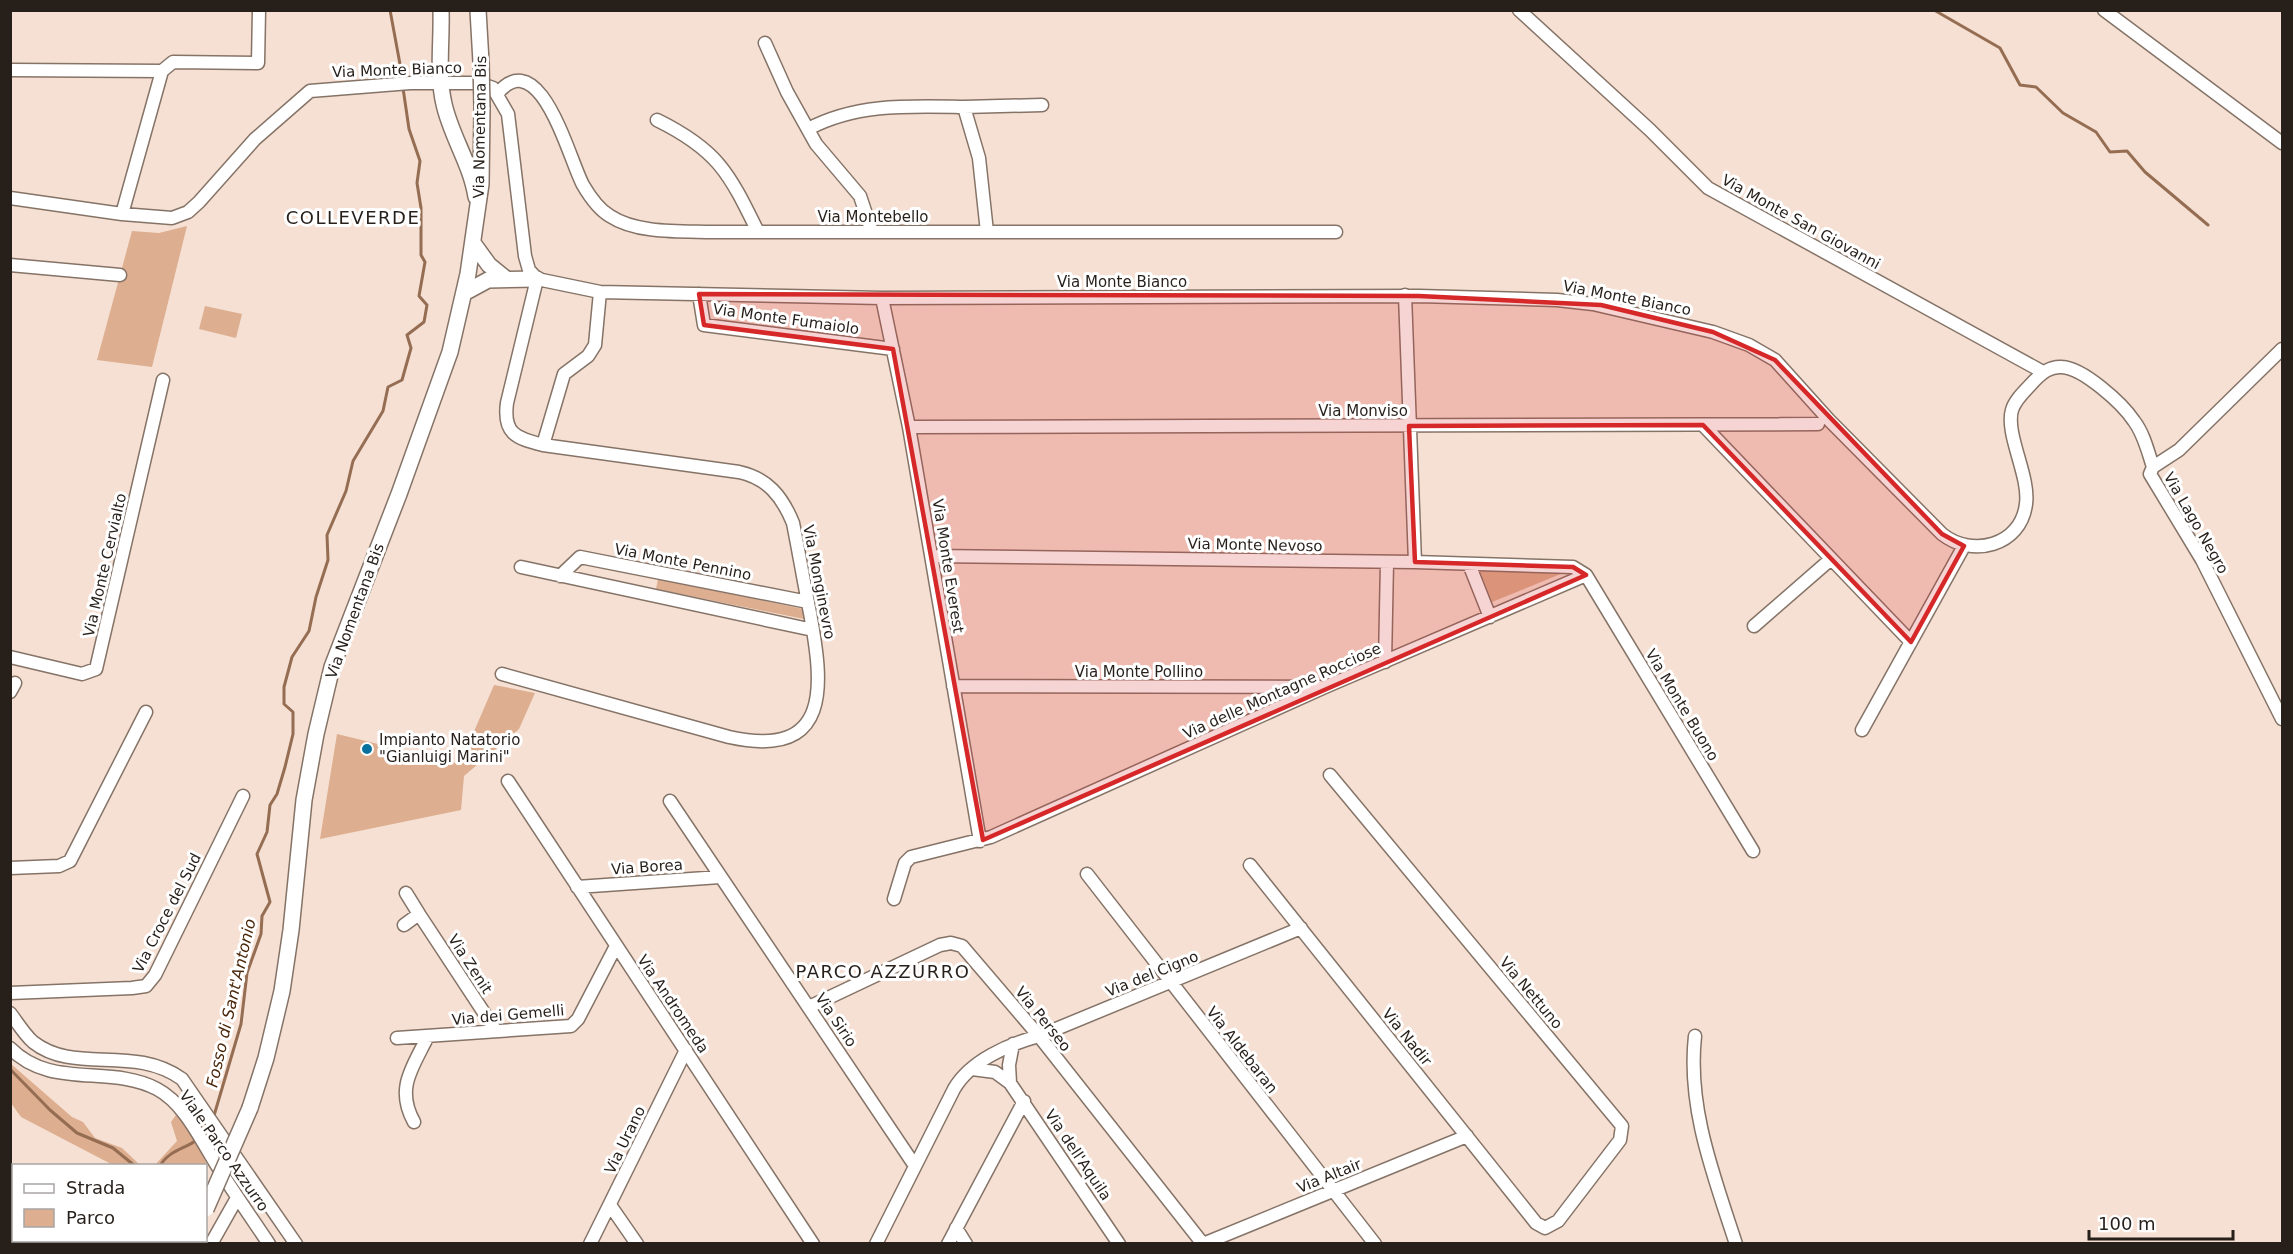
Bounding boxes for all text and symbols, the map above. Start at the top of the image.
street label: Via Nomentana Bis [470,55,490,198]
street label: Via Monte Bianco [332,59,462,81]
street label: Via Monte San Giovanni [1718,171,1884,273]
district label: COLLEVERDE [286,207,420,228]
street label: Via Montebello [817,208,929,226]
street label: Via Monte Bianco [1057,273,1187,291]
street label: Via Monte Bianco [1561,277,1693,319]
street label: Via Monte Fumaiolo [712,300,860,338]
street label: Via Monviso [1318,402,1408,420]
street label: Via Lago Negro [2160,469,2232,577]
street label: Via Monte Cervialto [80,491,130,639]
street label: Via Monte Everest [928,497,968,635]
street label: Via Monginevro [799,523,839,641]
street label: Via Monte Nevoso [1187,535,1323,555]
street label: Via Monte Pennino [613,540,753,584]
street label: Via Nomentana Bis [322,541,388,681]
street label: Via delle Montagne Rocciose [1180,639,1384,743]
street label: Via Monte Buono [1642,646,1722,764]
street label: Via Monte Pollino [1075,663,1203,681]
place label: Impianto Natatorio "Gianluigi Marini" [379,731,520,766]
marker: Impianto Natatorio "Gianluigi Marini" [360,742,374,756]
street label: Via Croce del Sud [129,850,205,976]
street label: Via Borea [611,856,683,878]
water label: Fosso di Sant'Antonio [202,917,260,1089]
street label: Via Zenit [444,931,496,997]
street label: Via del Cigno [1103,947,1201,1001]
street label: Via Andromeda [633,951,713,1057]
street label: Via Nettuno [1496,953,1566,1033]
district label: PARCO AZZURRO [796,961,970,982]
street label: Via Perseo [1011,983,1075,1055]
street label: Via Sirio [811,990,861,1050]
street label: Via dei Gemelli [451,1001,565,1029]
street label: Via Aldebaran [1203,1003,1281,1097]
street label: Via Nadir [1379,1005,1436,1070]
street label: Viale Parco Azzurro [175,1087,273,1215]
street label: Via Urano [601,1103,649,1177]
street label: Via dell'Aquila [1041,1106,1115,1204]
street label: Via Altair [1294,1155,1365,1197]
legend [12,1164,207,1242]
text: Strada [66,1177,125,1198]
scale bar [2089,1203,2233,1241]
text: Parco [66,1207,115,1228]
text: 100 m [2098,1213,2156,1234]

